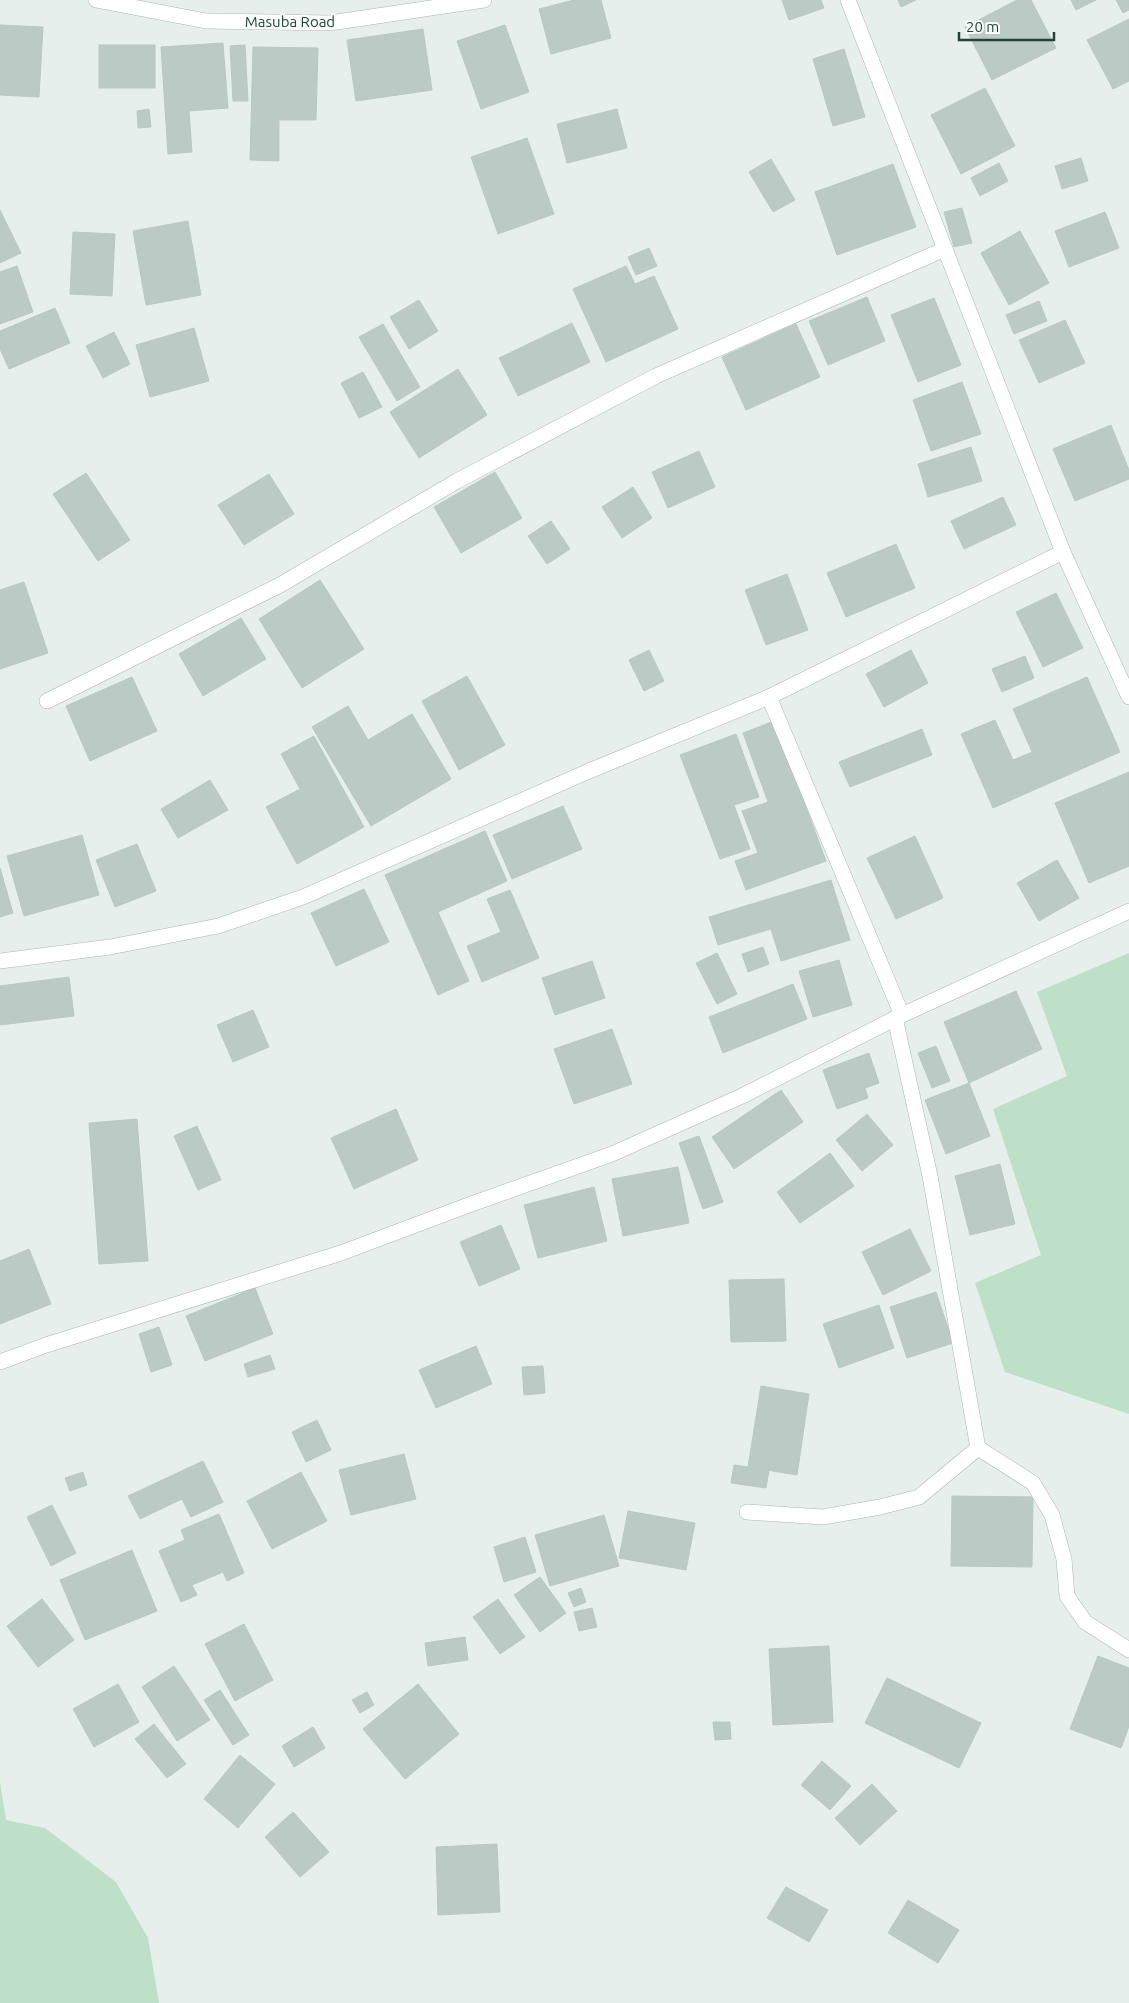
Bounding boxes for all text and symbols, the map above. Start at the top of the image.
scale bar [959,10,1054,42]
street label: Masuba Road [245,13,335,30]
text: 20 m [966,18,999,35]

